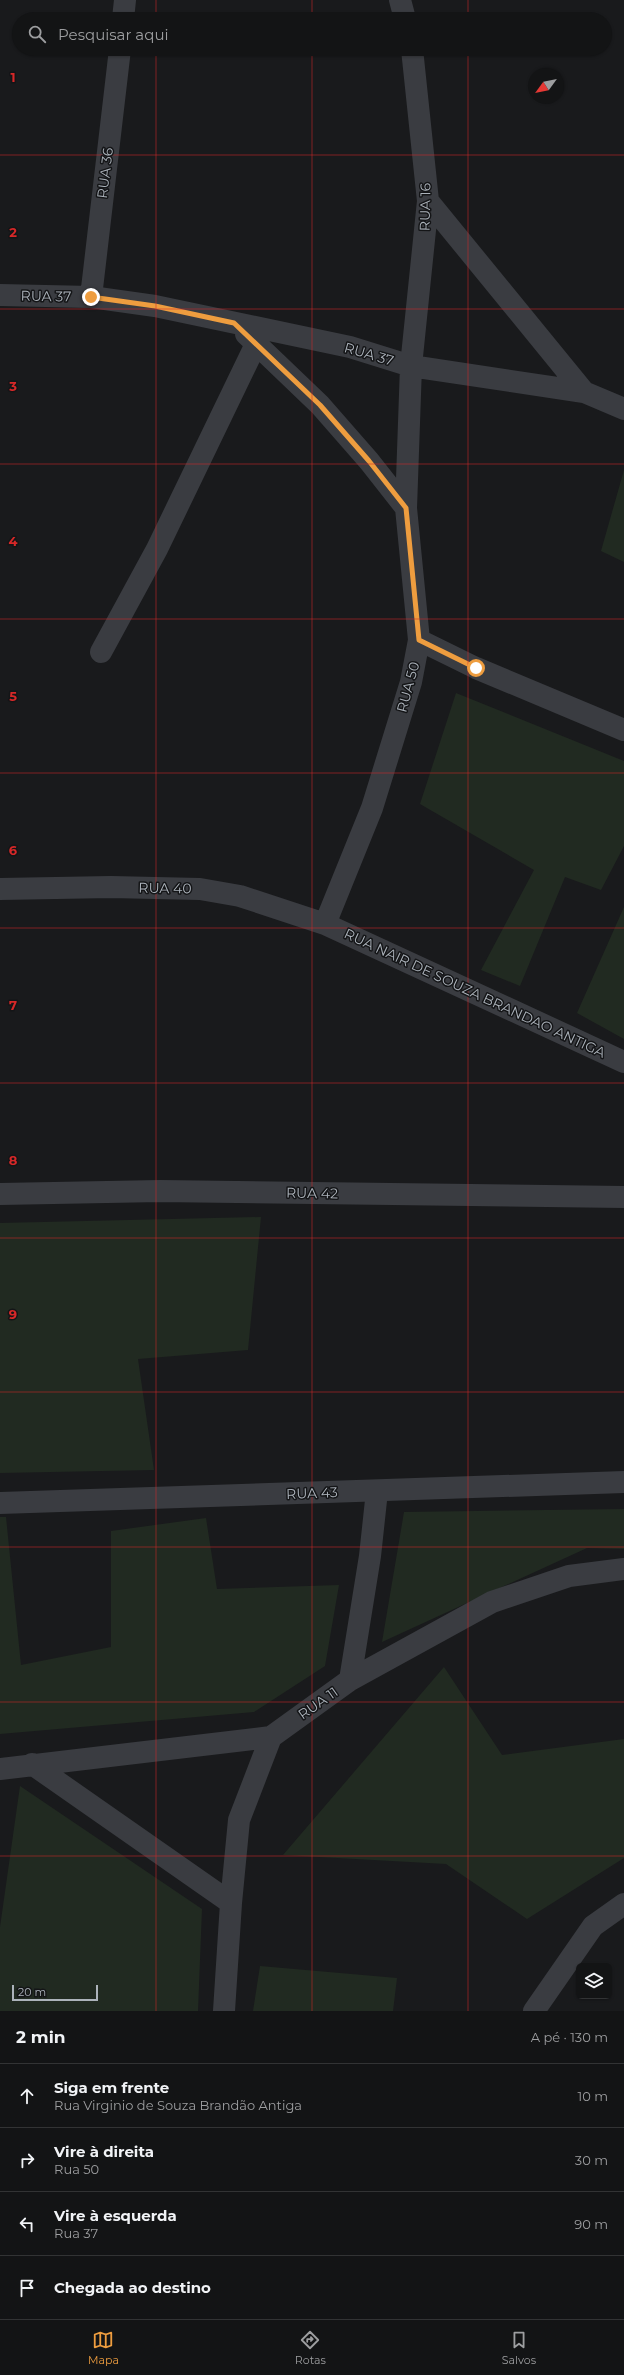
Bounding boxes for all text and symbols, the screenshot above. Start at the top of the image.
search box [12,12,612,56]
icon: search [26,23,48,45]
text: Pesquisar aqui [58,25,169,44]
north arrow [528,68,564,104]
text: 1 [10,69,16,85]
street label: RUA 36 [93,146,117,199]
street label: RUA 16 [416,182,434,231]
text: 2 [9,224,17,240]
street label: RUA 37 [21,287,71,305]
route end [82,288,100,306]
street label: RUA 37 [342,338,396,370]
text: 3 [8,378,17,394]
text: 4 [9,533,18,549]
route start [467,659,485,677]
street label: RUA 50 [393,660,423,714]
text: 5 [9,688,17,704]
text: 6 [9,842,18,858]
street label: RUA 40 [138,879,192,897]
street label: RUA NAIR DE SOUZA BRANDAO ANTIGA [341,924,609,1062]
text: 7 [9,997,17,1013]
text: 8 [9,1152,18,1168]
street label: RUA 42 [286,1184,338,1202]
text: 9 [9,1306,17,1322]
street label: RUA 43 [286,1483,338,1503]
street label: RUA 11 [294,1683,342,1723]
map controls [576,1963,612,1999]
button: layers [576,1963,612,1999]
scale bar [12,1983,98,2002]
text: 20 m [18,1985,46,1999]
text: 2 min [16,2027,66,2047]
text: A pé · 130 m [531,2029,608,2045]
text: Siga em frente [54,2078,169,2097]
icon: ahead [16,2085,38,2107]
text: 10 m [578,2088,608,2104]
text: Rua Virginio de Souza Brandão Antiga [54,2097,302,2113]
text: Vire à direita [54,2142,154,2161]
icon: right [16,2149,38,2171]
text: 30 m [575,2152,608,2168]
text: Rua 50 [54,2161,99,2177]
text: Vire à esquerda [54,2206,177,2225]
icon: left [16,2213,38,2235]
text: 90 m [574,2216,608,2232]
text: Rua 37 [54,2225,98,2241]
icon: arrive [16,2277,38,2299]
text: Chegada ao destino [54,2278,211,2297]
tab: Mapa [88,2329,119,2367]
tab: Rotas [295,2329,326,2367]
tab: Salvos [502,2329,536,2367]

